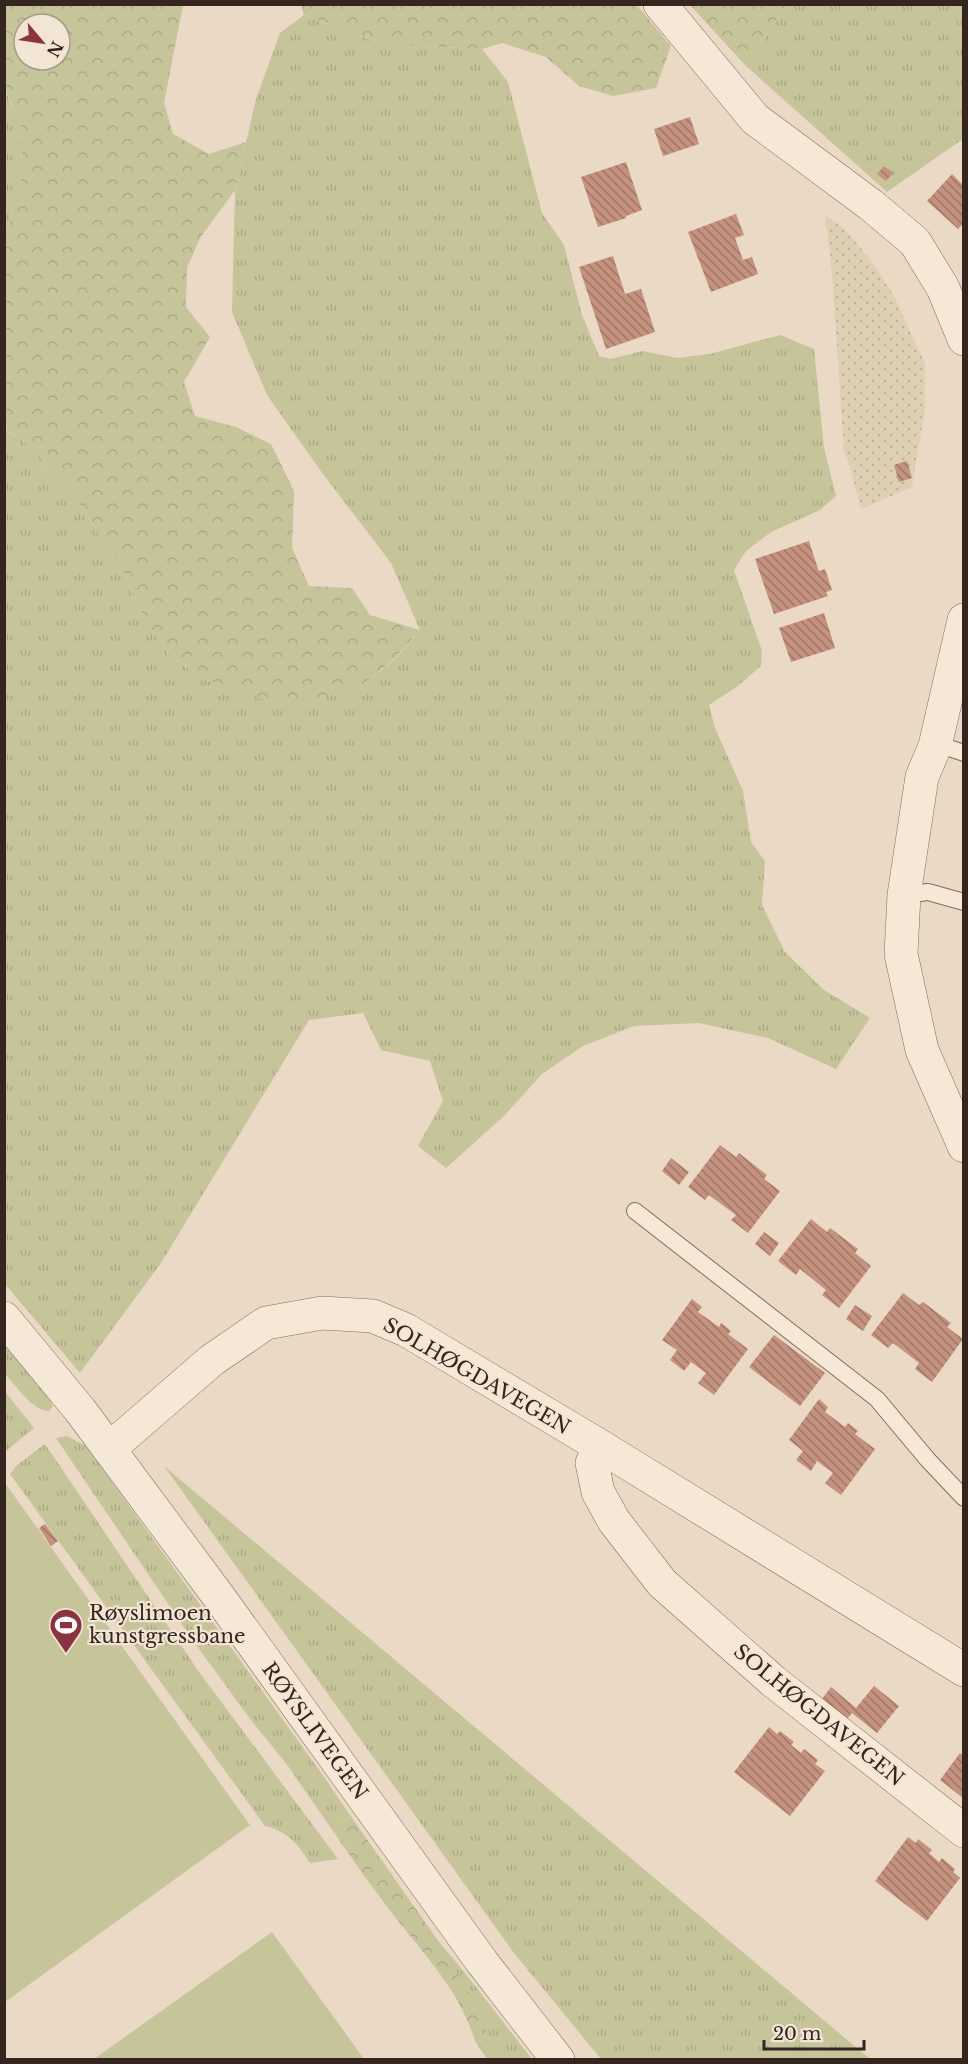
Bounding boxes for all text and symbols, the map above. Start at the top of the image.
north arrow [12,12,72,72]
text: N [43,38,68,61]
street label: SOLHØGDAVEGEN [379,1313,575,1439]
place label: Røyslimoen kunstgressbane [89,1601,245,1648]
sports icon: Røyslimoen kunstgressbane [48,1607,84,1654]
street label: SOLHØGDAVEGEN [729,1639,909,1791]
street label: RØYSLIVEGEN [257,1658,373,1804]
scale bar [764,2013,864,2051]
text: 20 m [773,2023,821,2045]

